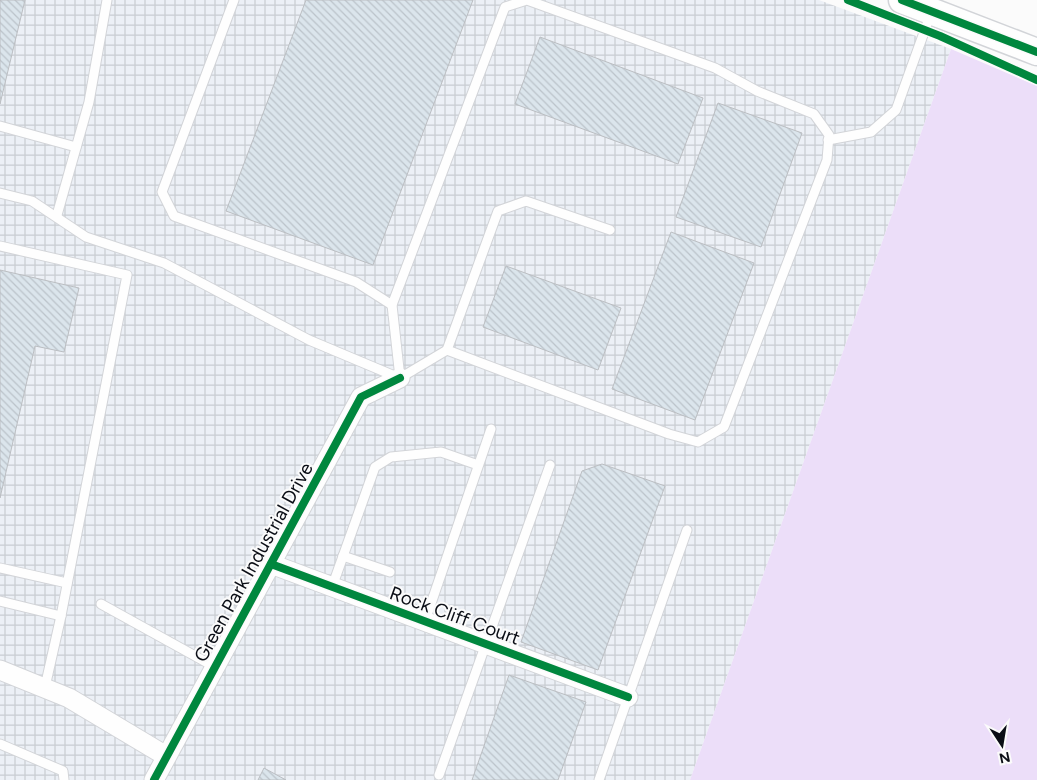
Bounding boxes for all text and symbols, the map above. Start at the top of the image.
street label: Green Park Industrial Drive [189,458,318,666]
street label: Rock Cliff Court [387,581,523,650]
north arrow [977,720,1027,770]
text: N [998,748,1012,767]

